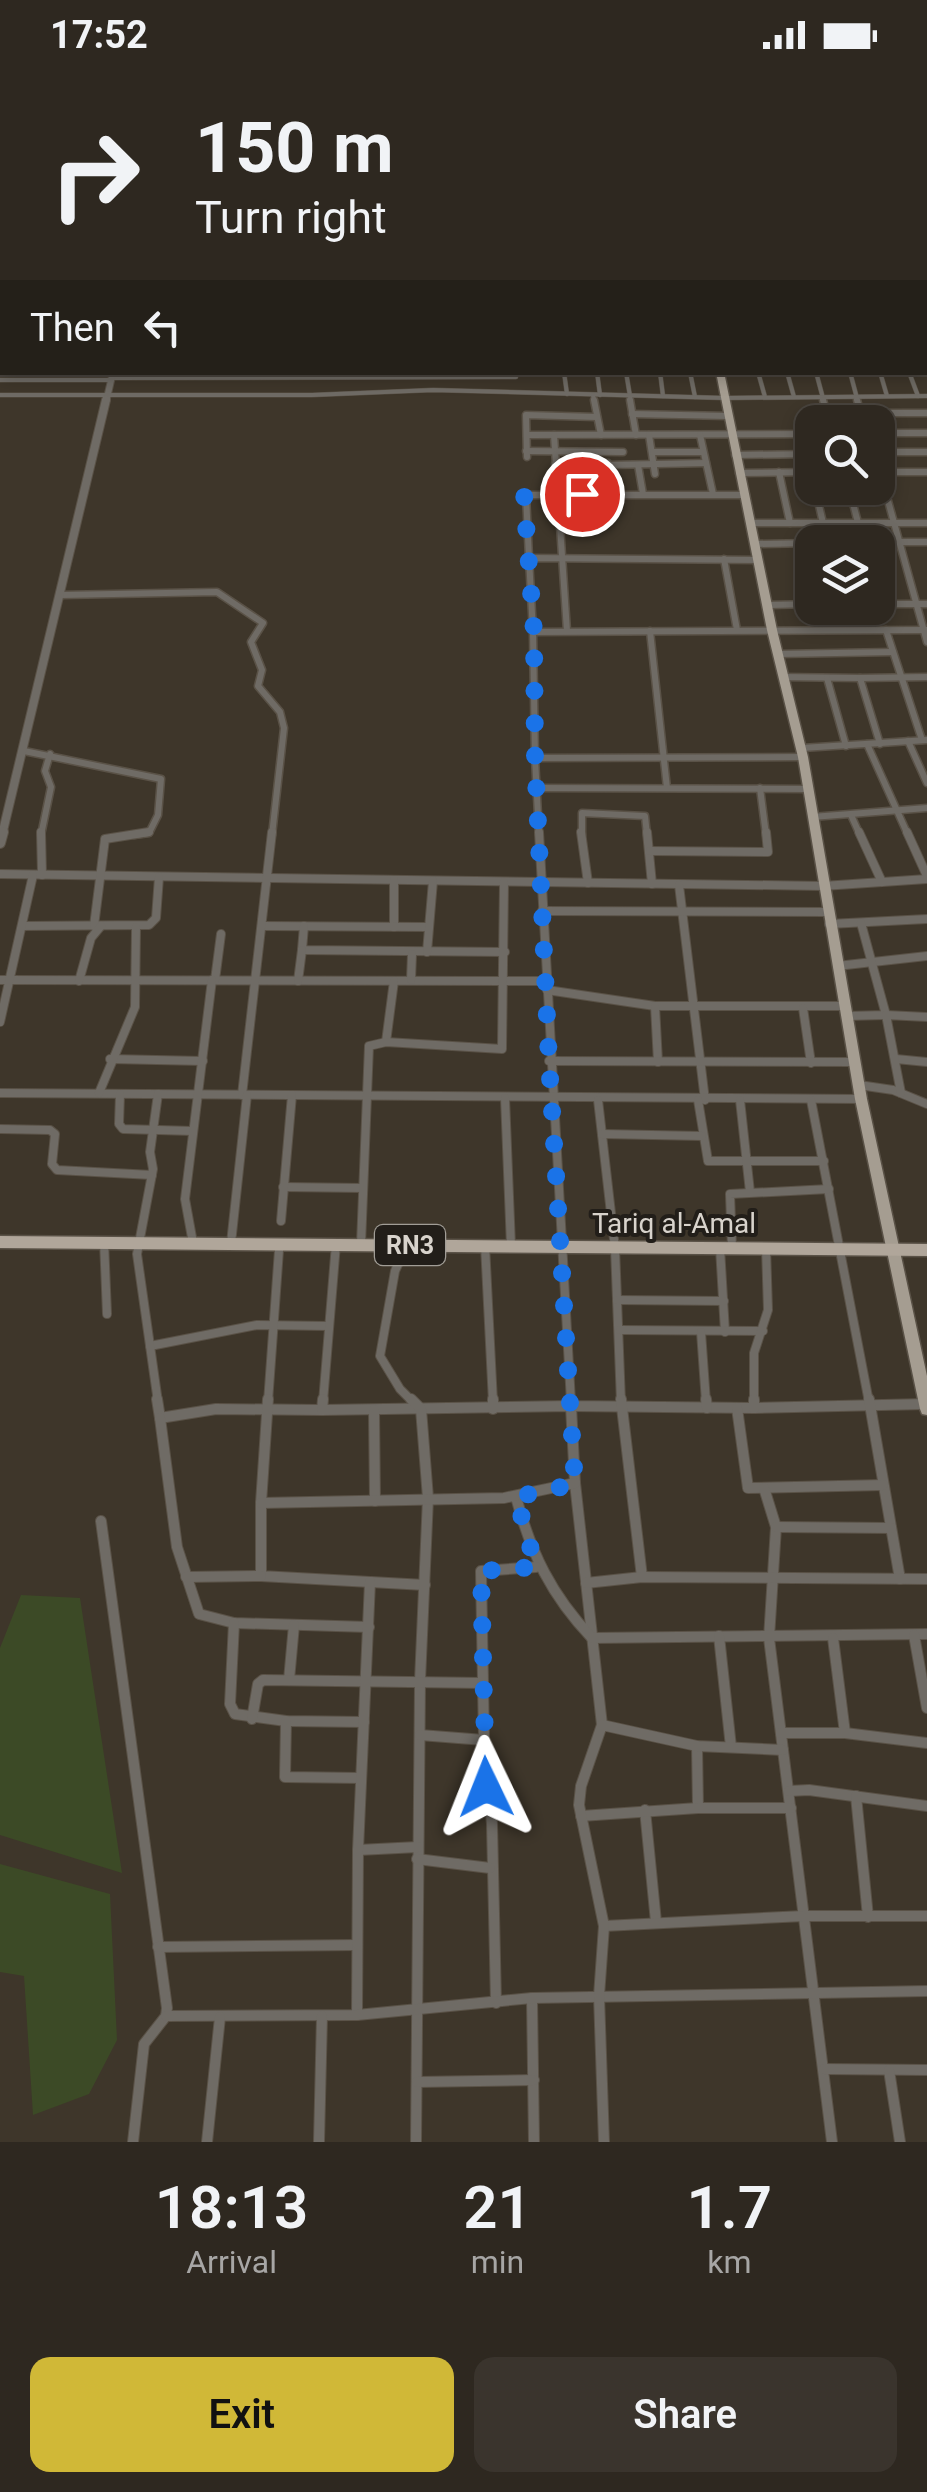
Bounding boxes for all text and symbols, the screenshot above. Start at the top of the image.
text: 17:52 [50,13,148,57]
text: 150 m [195,107,394,189]
icon: right [30,110,160,240]
text: Turn right [195,191,387,244]
icon: left [135,300,190,355]
text: Then [30,306,115,350]
map controls [795,405,895,625]
button: search [795,405,895,505]
pin [540,452,625,537]
icon: arrive [555,467,610,522]
button: layers [795,525,895,625]
street label: Tariq al-Amal [592,1207,756,1240]
road number: RN3 [375,1225,445,1265]
position arrow [434,1735,538,1839]
text: 18:13 [155,2172,308,2243]
text: 21 [463,2172,532,2243]
text: 1.7 [687,2172,772,2243]
text: Arrival [186,2243,277,2281]
text: min [471,2243,524,2281]
text: km [707,2243,751,2281]
button: Exit [30,2357,454,2472]
button: Share [474,2357,897,2472]

